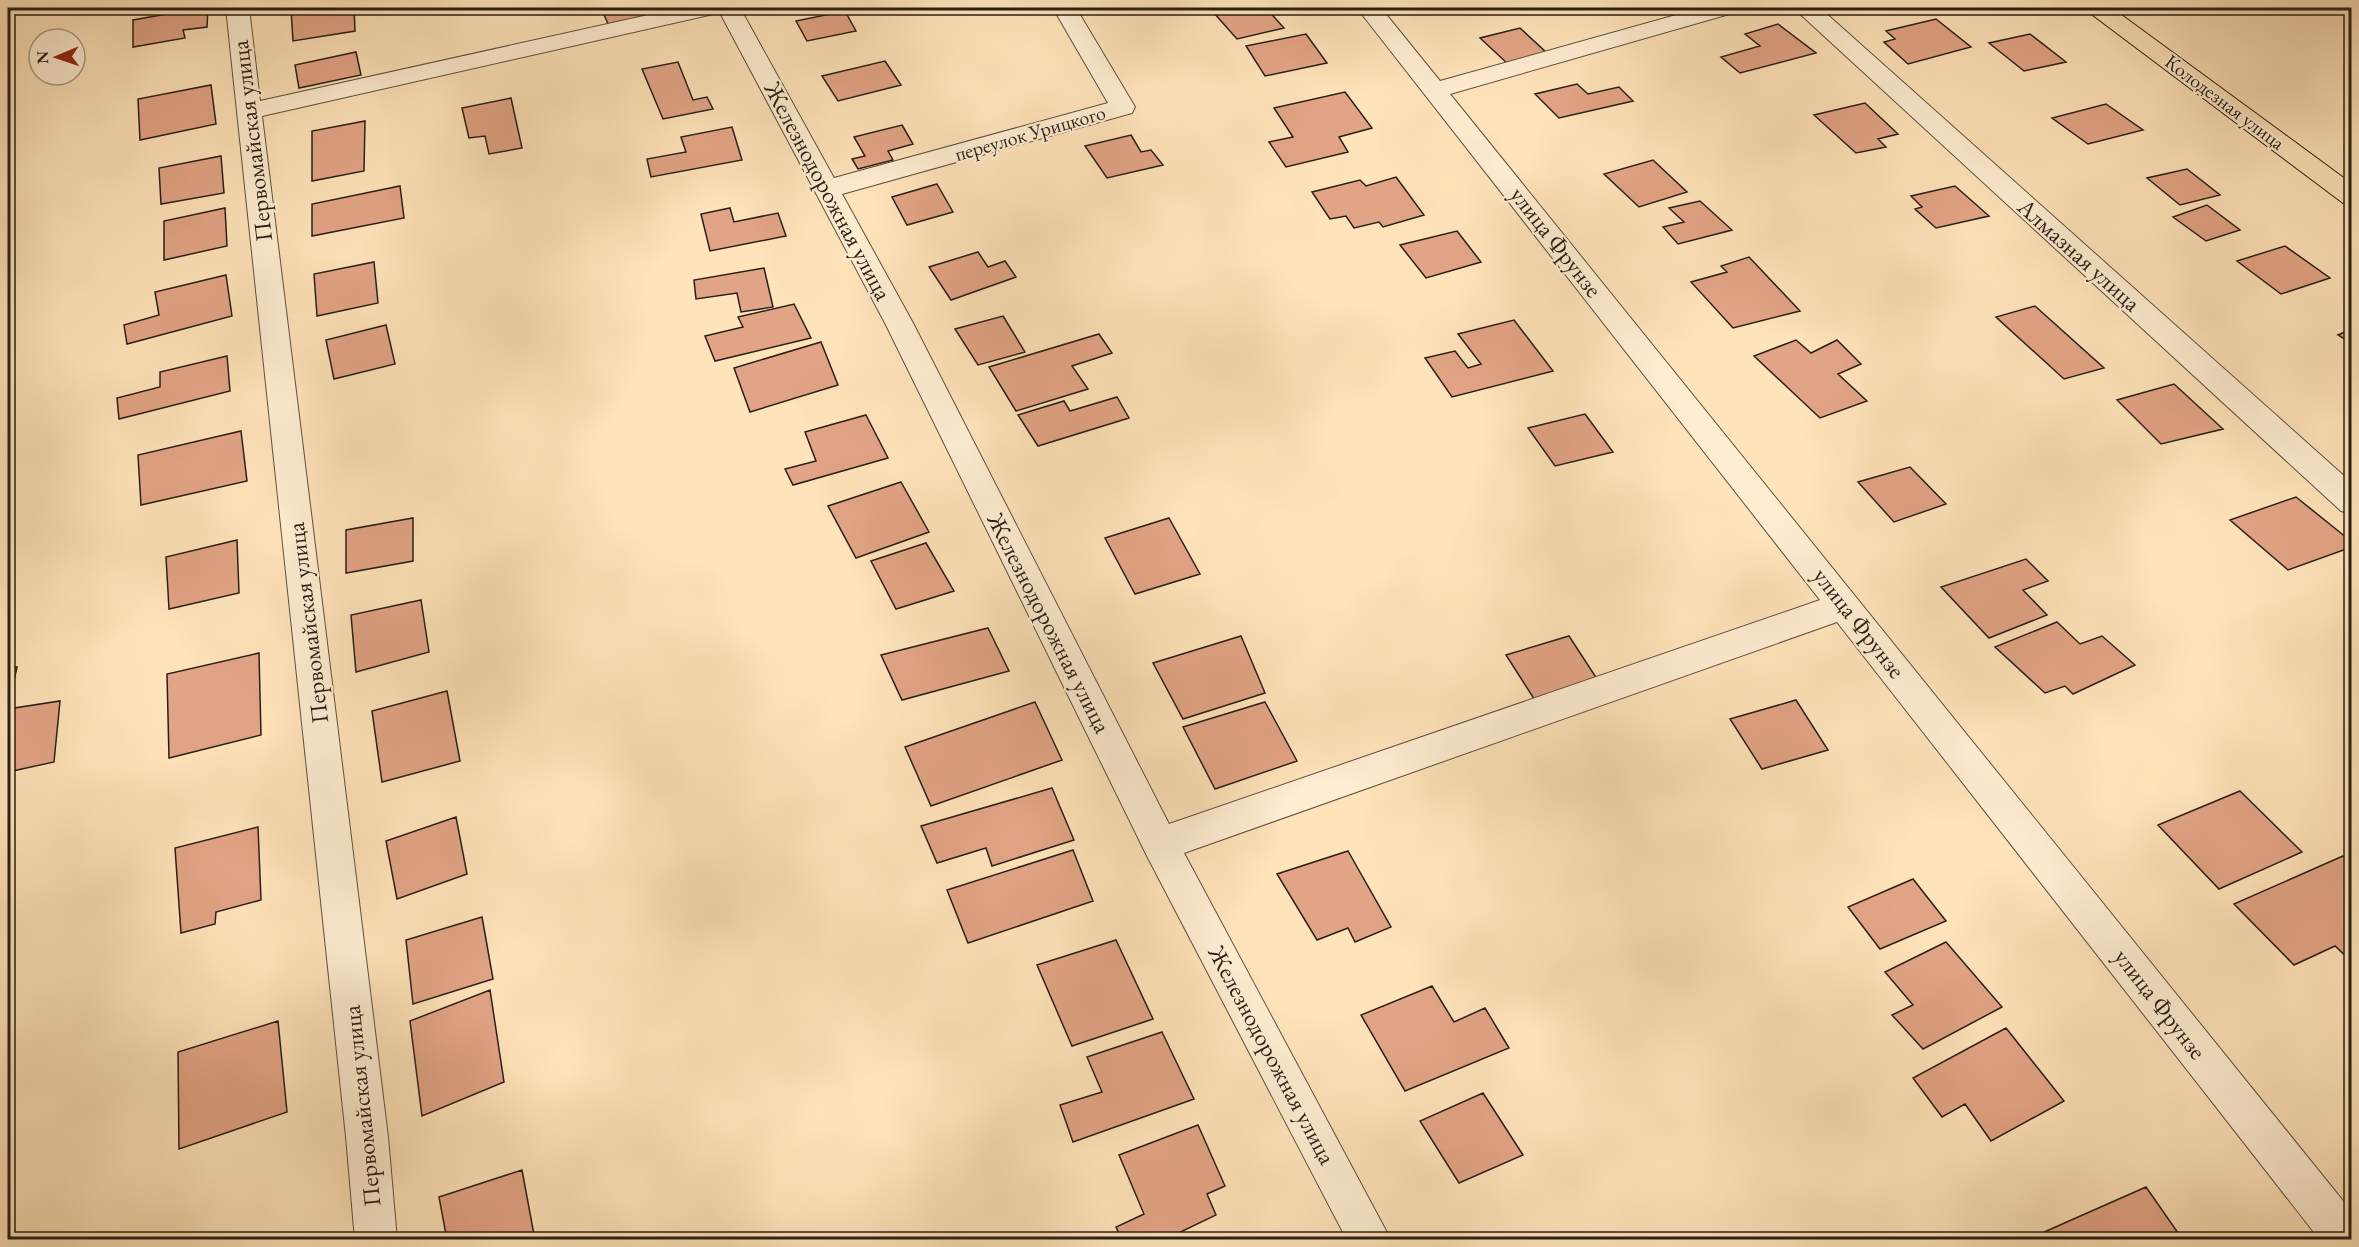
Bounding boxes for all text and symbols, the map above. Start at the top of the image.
north arrow [27,27,87,87]
street label: Первомайская улица [224,38,279,243]
street label: Колодезная улица [2160,48,2290,156]
text: N [32,51,53,64]
street label: Железнодорожная улица [757,75,899,306]
street label: переулок Урицкого [952,99,1108,167]
street label: улица Фрунзе [1503,180,1609,303]
street label: Алмазная улица [2011,190,2148,318]
street label: Железнодорожная улица [980,506,1119,739]
street label: Первомайская улица [280,520,335,725]
street label: улица Фрунзе [1806,561,1912,684]
street label: Железнодорожная улица [1201,939,1343,1170]
street label: улица Фрунзе [2107,942,2213,1065]
street label: Первомайская улица [335,1003,387,1208]

